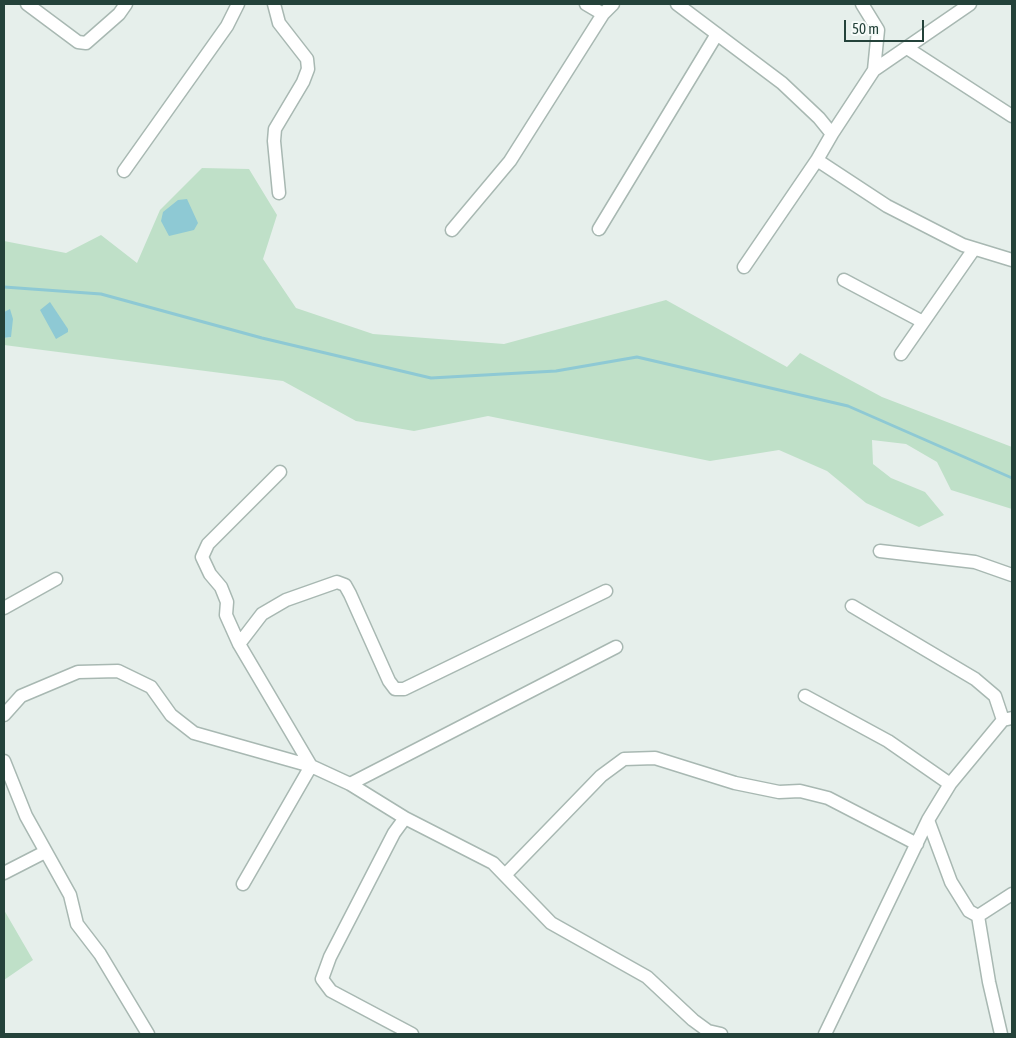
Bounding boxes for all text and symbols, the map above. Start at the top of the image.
scale bar [846,10,926,42]
text: 50 m [852,20,879,37]

